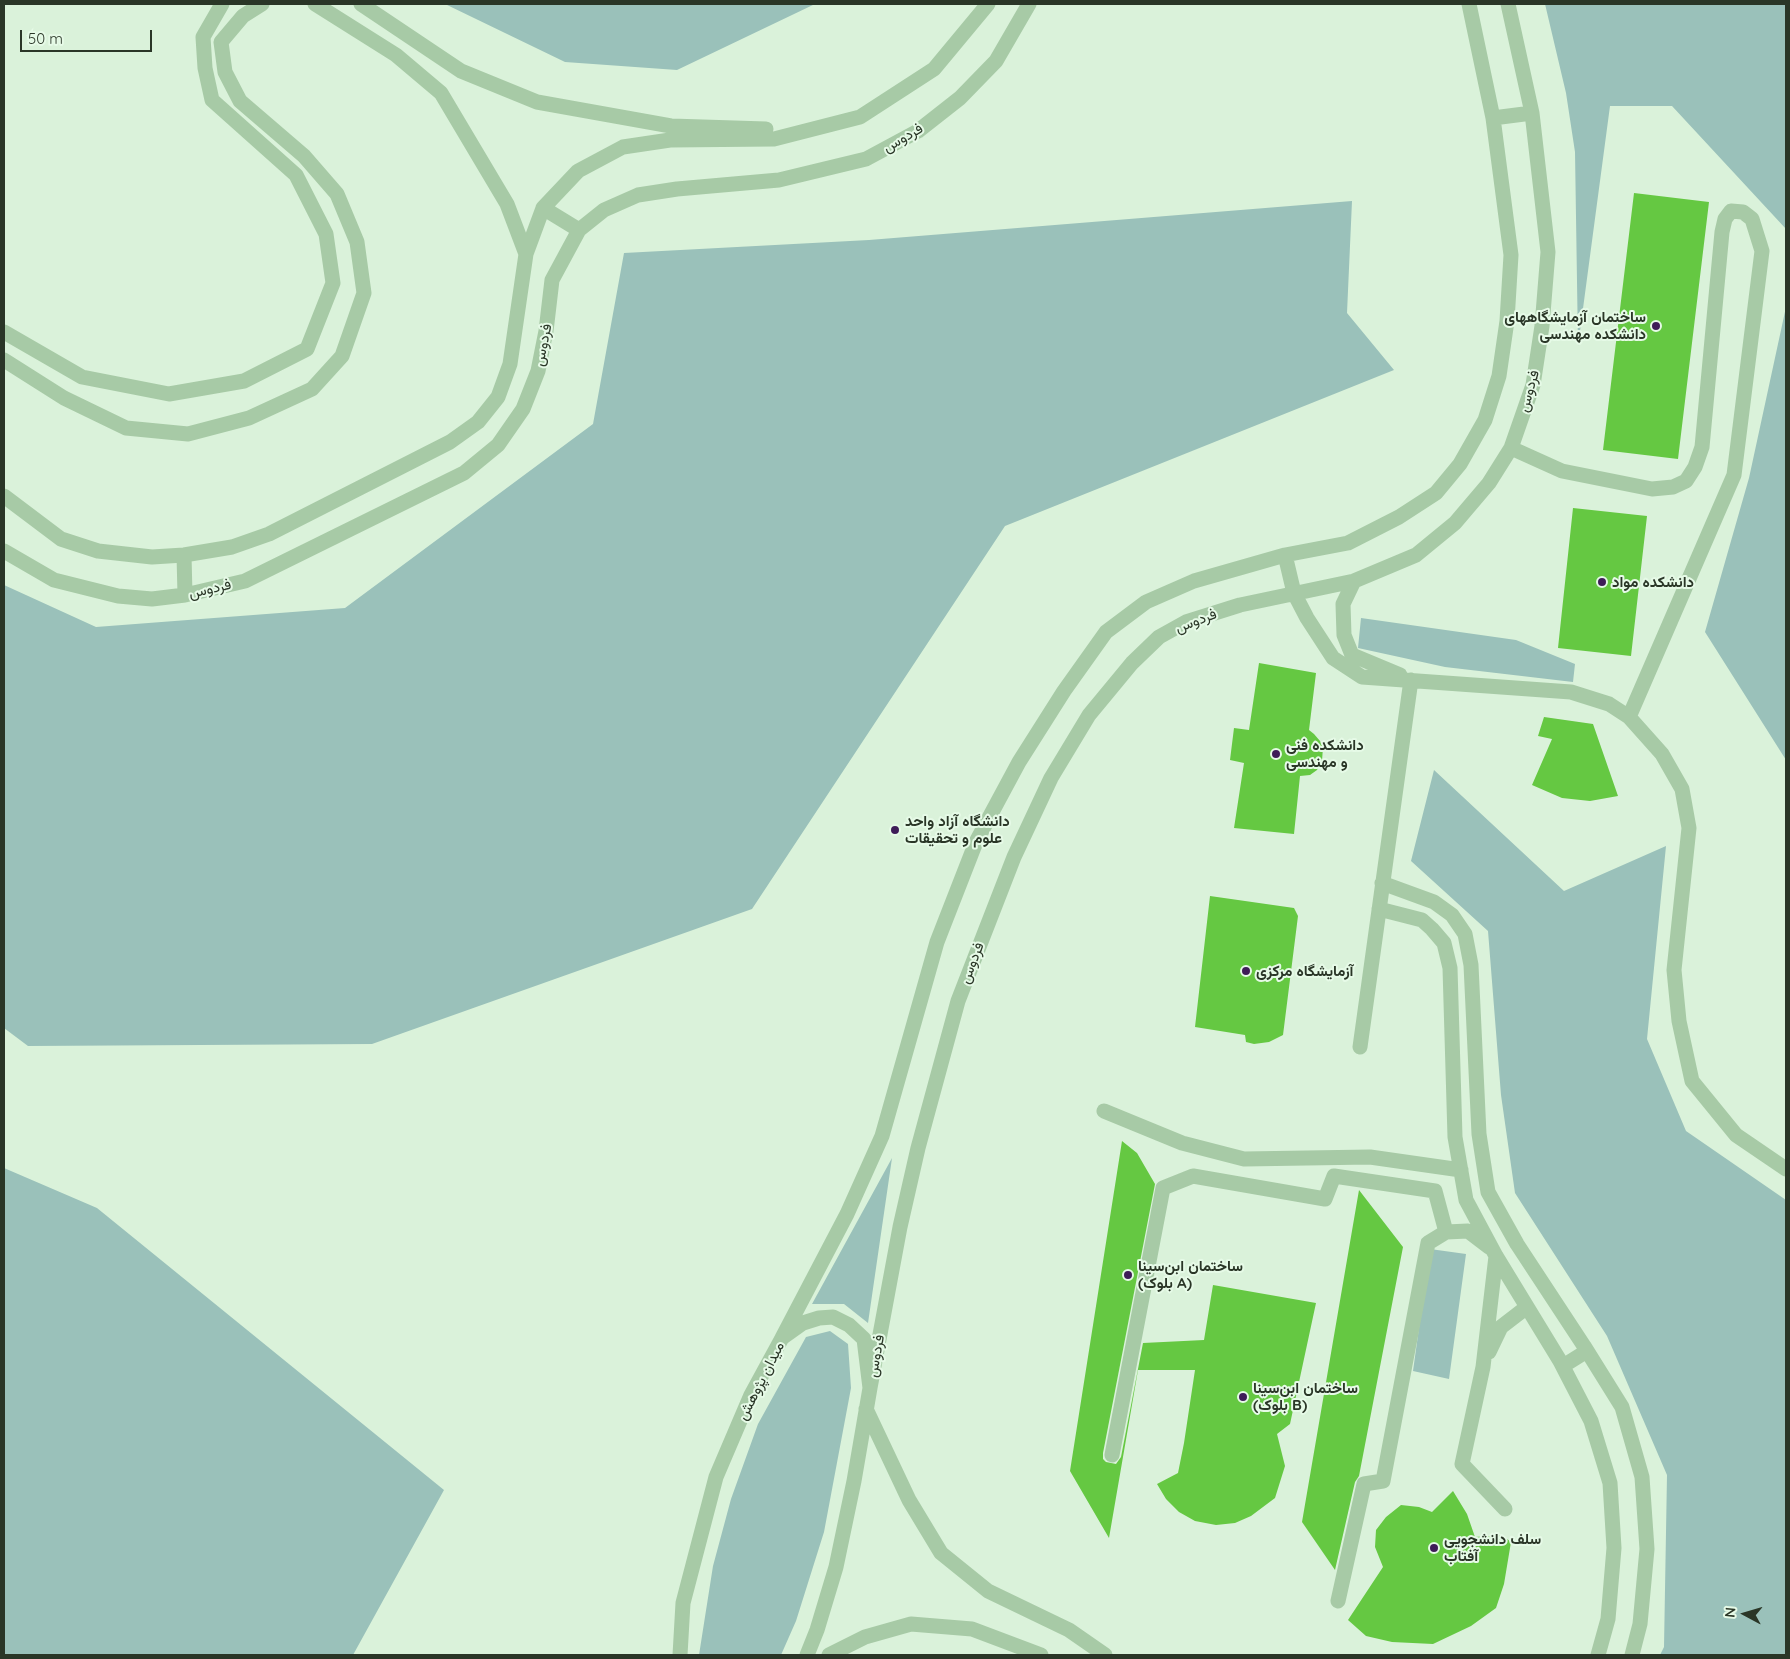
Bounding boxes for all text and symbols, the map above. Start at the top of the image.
scale bar [22,20,155,52]
text: 50 m [28,29,63,48]
street label: فردوس [880,119,926,157]
place label: ساختمان آزمایشگاههای دانشکده مهندسی [1504,308,1646,343]
marker: ساختمان آزمایشگاههای دانشکده مهندسی [1650,320,1662,332]
street label: فردوس [530,322,556,368]
street label: فردوس [1514,368,1544,414]
place label: دانشکده مواد [1612,573,1694,591]
street label: فردوس [187,575,233,603]
marker: دانشکده مواد [1596,576,1608,588]
street label: فردوس [1173,605,1219,637]
place label: دانشکده فنی و مهندسی [1286,736,1364,771]
marker: دانشکده فنی و مهندسی [1270,748,1282,760]
place label: دانشگاه آزاد واحد علوم و تحقیقات [905,812,1010,847]
marker: دانشگاه آزاد واحد علوم و تحقیقات [889,824,901,836]
street label: فردوس [956,940,988,986]
place label: آزمایشگاه مرکزی [1256,962,1353,980]
marker: آزمایشگاه مرکزی [1240,965,1252,977]
place label: ساختمان ابن‌سینا (بلوک A) [1138,1257,1243,1292]
marker: ساختمان ابن‌سینا (بلوک A) [1122,1269,1134,1281]
street label: فردوس [863,1333,889,1379]
street label: میدان پژوهش [734,1339,788,1423]
place label: ساختمان ابن‌سینا (بلوک B) [1253,1379,1358,1414]
marker: ساختمان ابن‌سینا (بلوک B) [1237,1391,1249,1403]
place label: سلف دانشجویی آفتاب [1444,1530,1541,1565]
marker: سلف دانشجویی آفتاب [1428,1542,1440,1554]
north arrow [1720,1589,1770,1639]
text: N [1721,1606,1740,1619]

